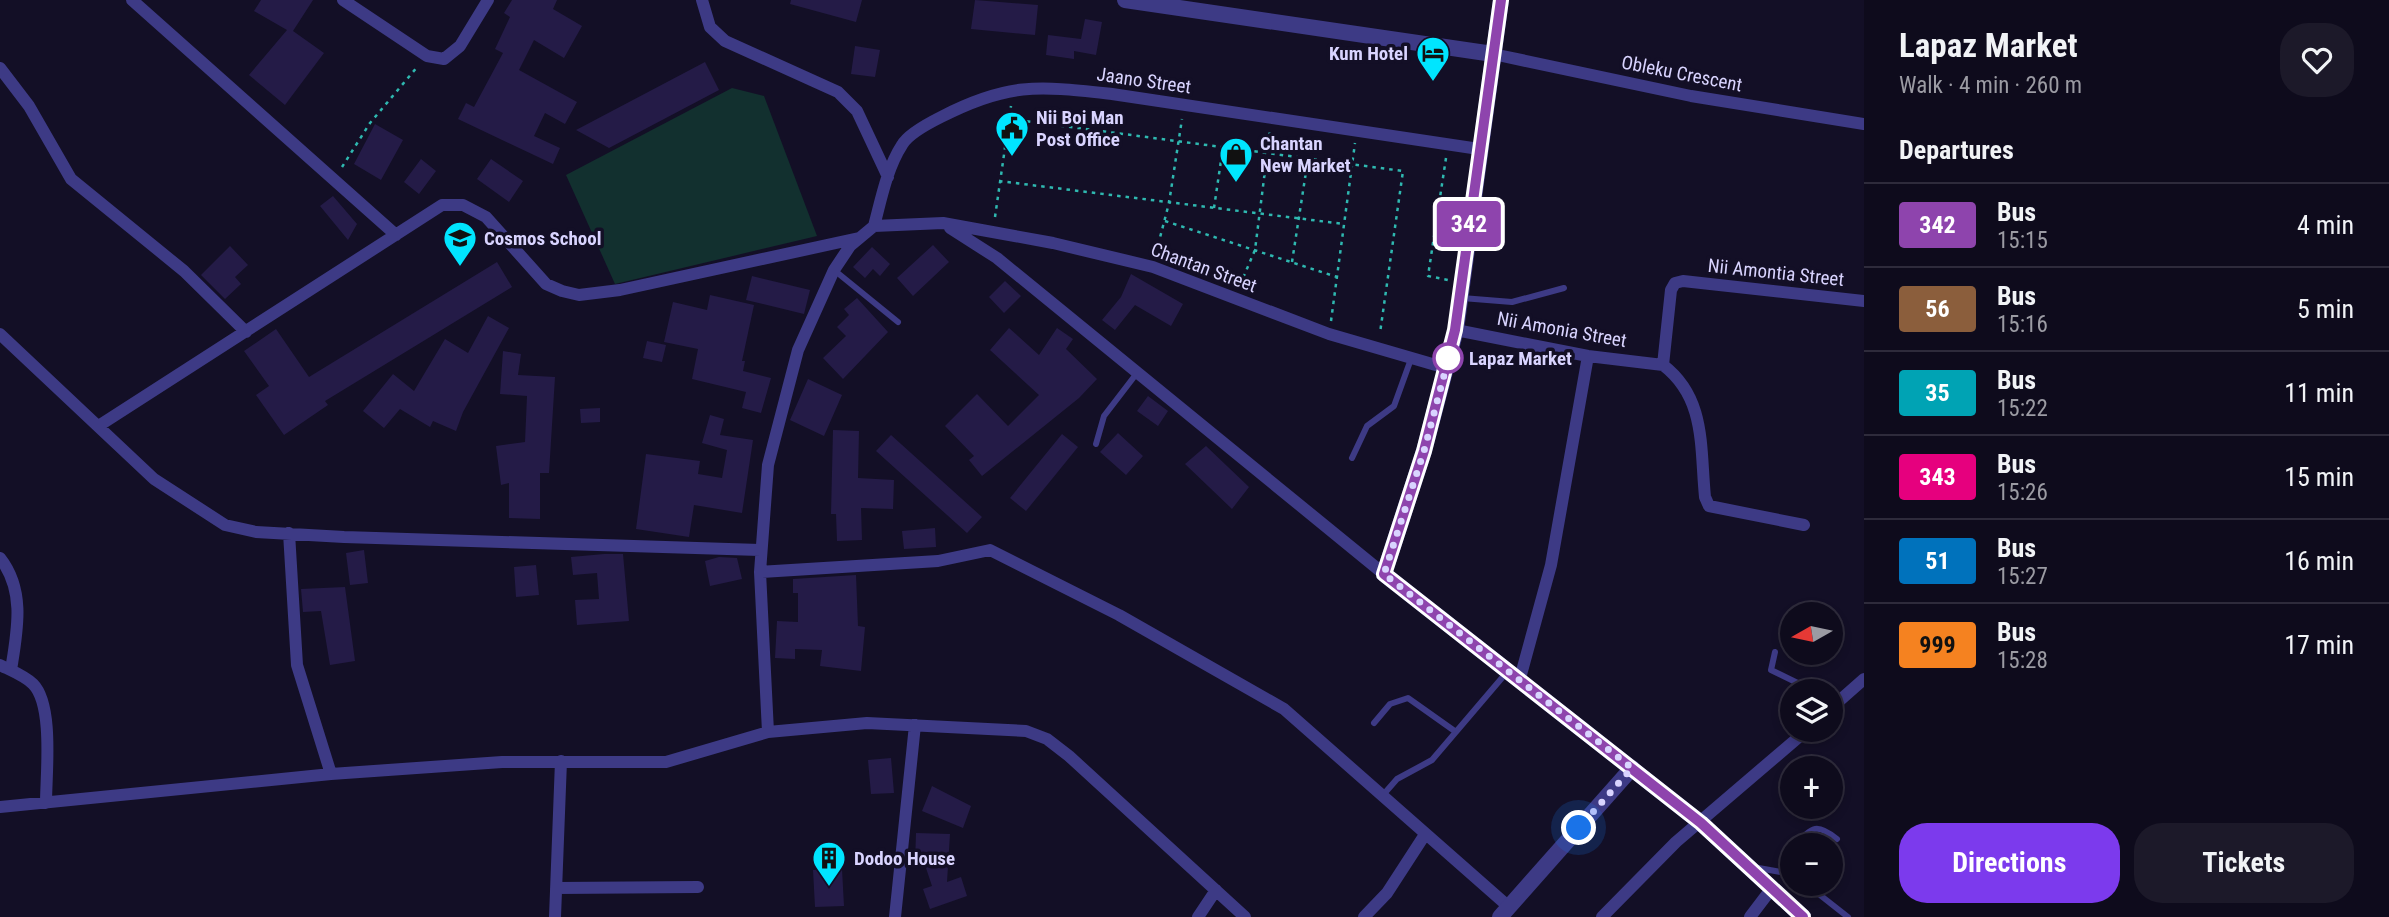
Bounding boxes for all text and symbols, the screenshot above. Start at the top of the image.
button: heart [2280,23,2354,97]
text: Lapaz Market [1899,26,2078,65]
hotel icon: Kum Hotel [1414,34,1452,83]
place label: Kum Hotel [1329,42,1408,65]
street label: Obleku Crescent [1620,51,1744,96]
street label: Jaano Street [1095,62,1193,98]
text: Walk · 4 min · 260 m [1899,72,2082,99]
place label: Nii Boi Man Post Office [1036,106,1124,151]
public building icon: Nii Boi Man Post Office [993,109,1031,158]
place label: Chantan New Market [1260,132,1351,177]
shop icon: Chantan New Market [1217,135,1255,184]
text: Departures [1899,135,2014,165]
text: Bus [1997,197,2036,227]
line badge: 342 [1429,201,1509,247]
text: 342 [1451,210,1487,238]
text: 4 min [2297,210,2354,240]
text: 342 [1919,211,1956,239]
school or university icon: Cosmos School [441,219,479,268]
place label: Cosmos School [484,227,602,250]
text: 15:15 [1997,227,2048,254]
street label: Chantan Street [1148,238,1260,297]
street label: Nii Amontia Street [1707,254,1845,291]
text: Bus [1997,281,2036,311]
text: 5 min [2297,294,2354,324]
text: 56 [1925,295,1950,323]
street label: Nii Amonia Street [1495,307,1629,352]
text: 15:16 [1997,311,2048,338]
marker: Lapaz Market [1433,343,1463,373]
place label: Lapaz Market [1469,347,1572,370]
text: Bus [1997,365,2036,395]
text: 11 min [2284,378,2354,408]
text: 35 [1925,379,1950,407]
text: 15:22 [1997,395,2048,422]
text: Bus [1997,449,2036,479]
text: 15 min [2284,462,2354,492]
text: 343 [1919,463,1956,491]
text: 15:26 [1997,479,2048,506]
text: Bus [1997,533,2036,563]
text: 16 min [2284,546,2354,576]
text: 51 [1925,547,1950,575]
text: 15:27 [1997,563,2048,590]
north arrow [1780,602,1843,665]
map controls [1780,602,1843,896]
text: Bus [1997,617,2036,647]
text: 17 min [2284,630,2354,660]
text: 999 [1919,631,1956,659]
text: 15:28 [1997,647,2048,674]
button: layers [1780,679,1843,742]
button: + [1780,756,1843,819]
your location [1561,810,1596,845]
button: Directions [1899,823,2120,903]
button: Tickets [2134,823,2354,903]
button: − [1780,833,1843,896]
building icon: Dodoo House [810,839,848,888]
place label: Dodoo House [854,847,955,870]

